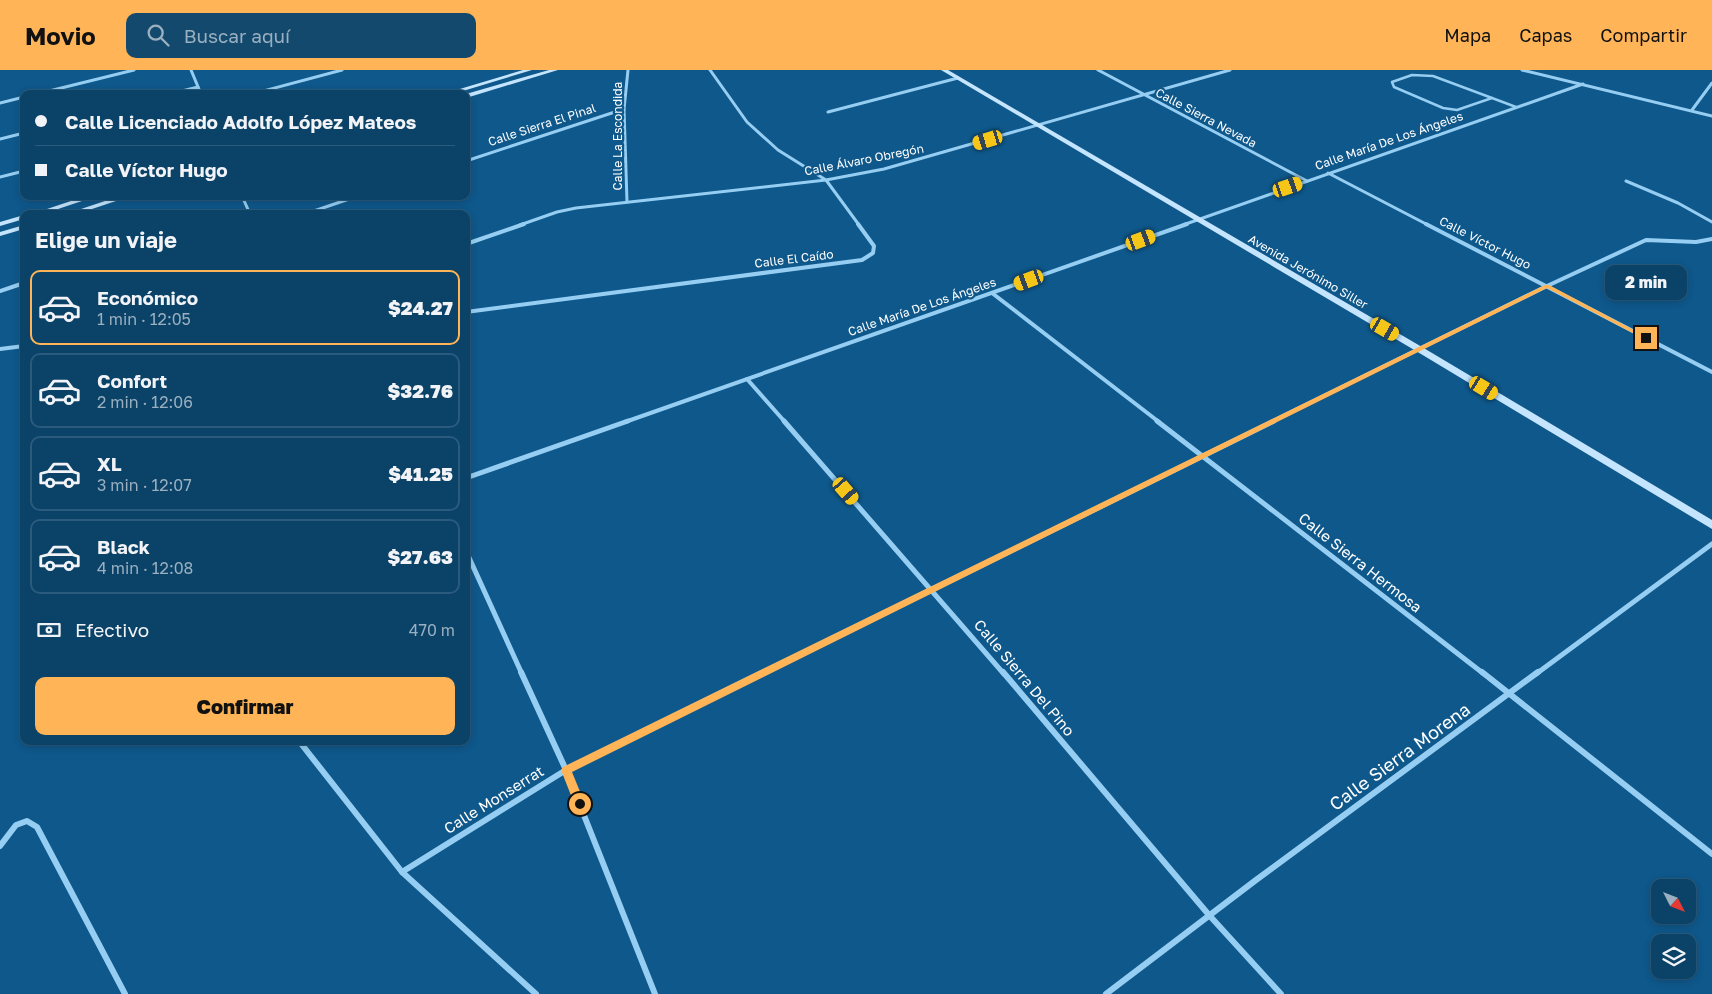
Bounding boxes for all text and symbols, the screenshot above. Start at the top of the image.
search box [126,13,476,58]
text: Movio [25,21,96,50]
icon: search [144,21,172,49]
text: Buscar aquí [184,24,290,47]
text: Mapa [1444,24,1491,46]
text: Capas [1519,24,1572,46]
text: Compartir [1600,24,1687,46]
street label: Calle La Escondida [610,82,625,190]
street label: Calle Sierra Nevada [1153,85,1259,151]
street label: Calle Sierra El Pinal [486,100,598,149]
street label: Calle María De Los Ángeles [1313,108,1465,173]
text: Calle Licenciado Adolfo López Mateos [65,110,416,133]
car [971,128,1004,152]
street label: Calle Álvaro Obregón [803,141,925,178]
text: Calle Víctor Hugo [65,158,228,181]
car [1271,175,1304,199]
street label: Calle Víctor Hugo [1437,213,1534,272]
text: Elige un viaje [35,226,177,253]
car [1124,228,1157,252]
street label: Avenida Jerónimo Siller [1246,231,1371,312]
street label: Calle El Caído [754,246,834,271]
callout: 2 min [1605,266,1687,300]
car [1012,268,1045,292]
text: 2 min [1625,272,1667,292]
street label: Calle María De Los Ángeles [846,274,998,339]
icon: car [37,285,82,330]
text: Económico [97,286,198,309]
text: $24.27 [388,296,453,319]
text: 1 min · 12:05 [97,309,191,329]
car [1368,315,1401,343]
route end [1635,327,1657,349]
icon: car [37,368,82,413]
text: Confort [97,369,167,392]
car [1467,374,1500,402]
text: $32.76 [388,379,453,402]
text: 2 min · 12:06 [97,392,193,412]
icon: car [37,451,82,496]
text: XL [97,452,122,475]
text: $41.25 [388,462,453,485]
text: 3 min · 12:07 [97,475,192,495]
car [830,475,861,507]
street label: Calle Sierra Hermosa [1295,509,1426,616]
icon: car [37,534,82,579]
text: Black [97,535,150,558]
text: $27.63 [388,545,453,568]
text: 4 min · 12:08 [97,558,193,578]
street label: Calle Sierra Del Pino [971,615,1079,739]
icon: cash [35,616,63,644]
text: Efectivo [75,618,149,641]
text: 470 m [409,620,455,640]
button: Confirmar [35,677,455,735]
street label: Calle Sierra Morena [1325,698,1474,815]
street label: Calle Monserrat [440,761,547,837]
route start [569,793,591,815]
north arrow [1651,879,1696,924]
map controls [1651,879,1696,979]
button: layers [1651,934,1696,979]

